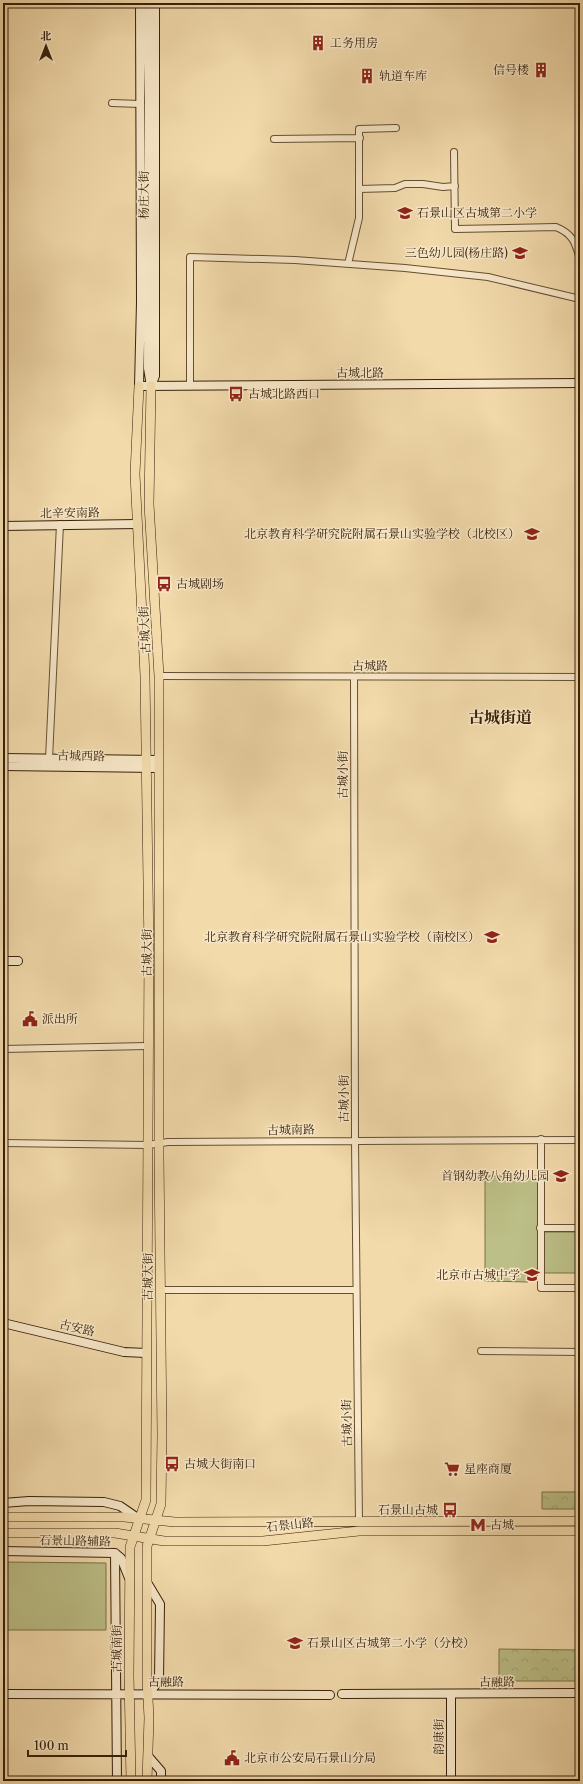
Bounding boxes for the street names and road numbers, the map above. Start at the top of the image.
street label: 杨庄大街 [136,170,151,219]
street label: 古城北路 [336,365,384,380]
street label: 北辛安南路 [40,504,100,521]
street label: 古城大街 [136,605,153,654]
street label: 古城路 [352,658,388,673]
street label: 古城西路 [57,748,105,763]
street label: 古城小街 [335,750,350,799]
street label: 古城大街 [139,928,154,977]
street label: 古城小街 [336,1074,351,1123]
street label: 古城南路 [267,1122,315,1137]
street label: 古城大街 [140,1252,155,1301]
street label: 古安路 [58,1316,96,1339]
street label: 古城小街 [339,1398,354,1447]
street label: 石景山路 [265,1515,315,1534]
street label: 石景山路辅路 [39,1532,111,1549]
street label: 古城南街 [109,1624,124,1673]
street label: 古融路 [148,1674,184,1689]
street label: 古融路 [479,1674,515,1689]
street label: 韵康街 [431,1718,446,1755]

